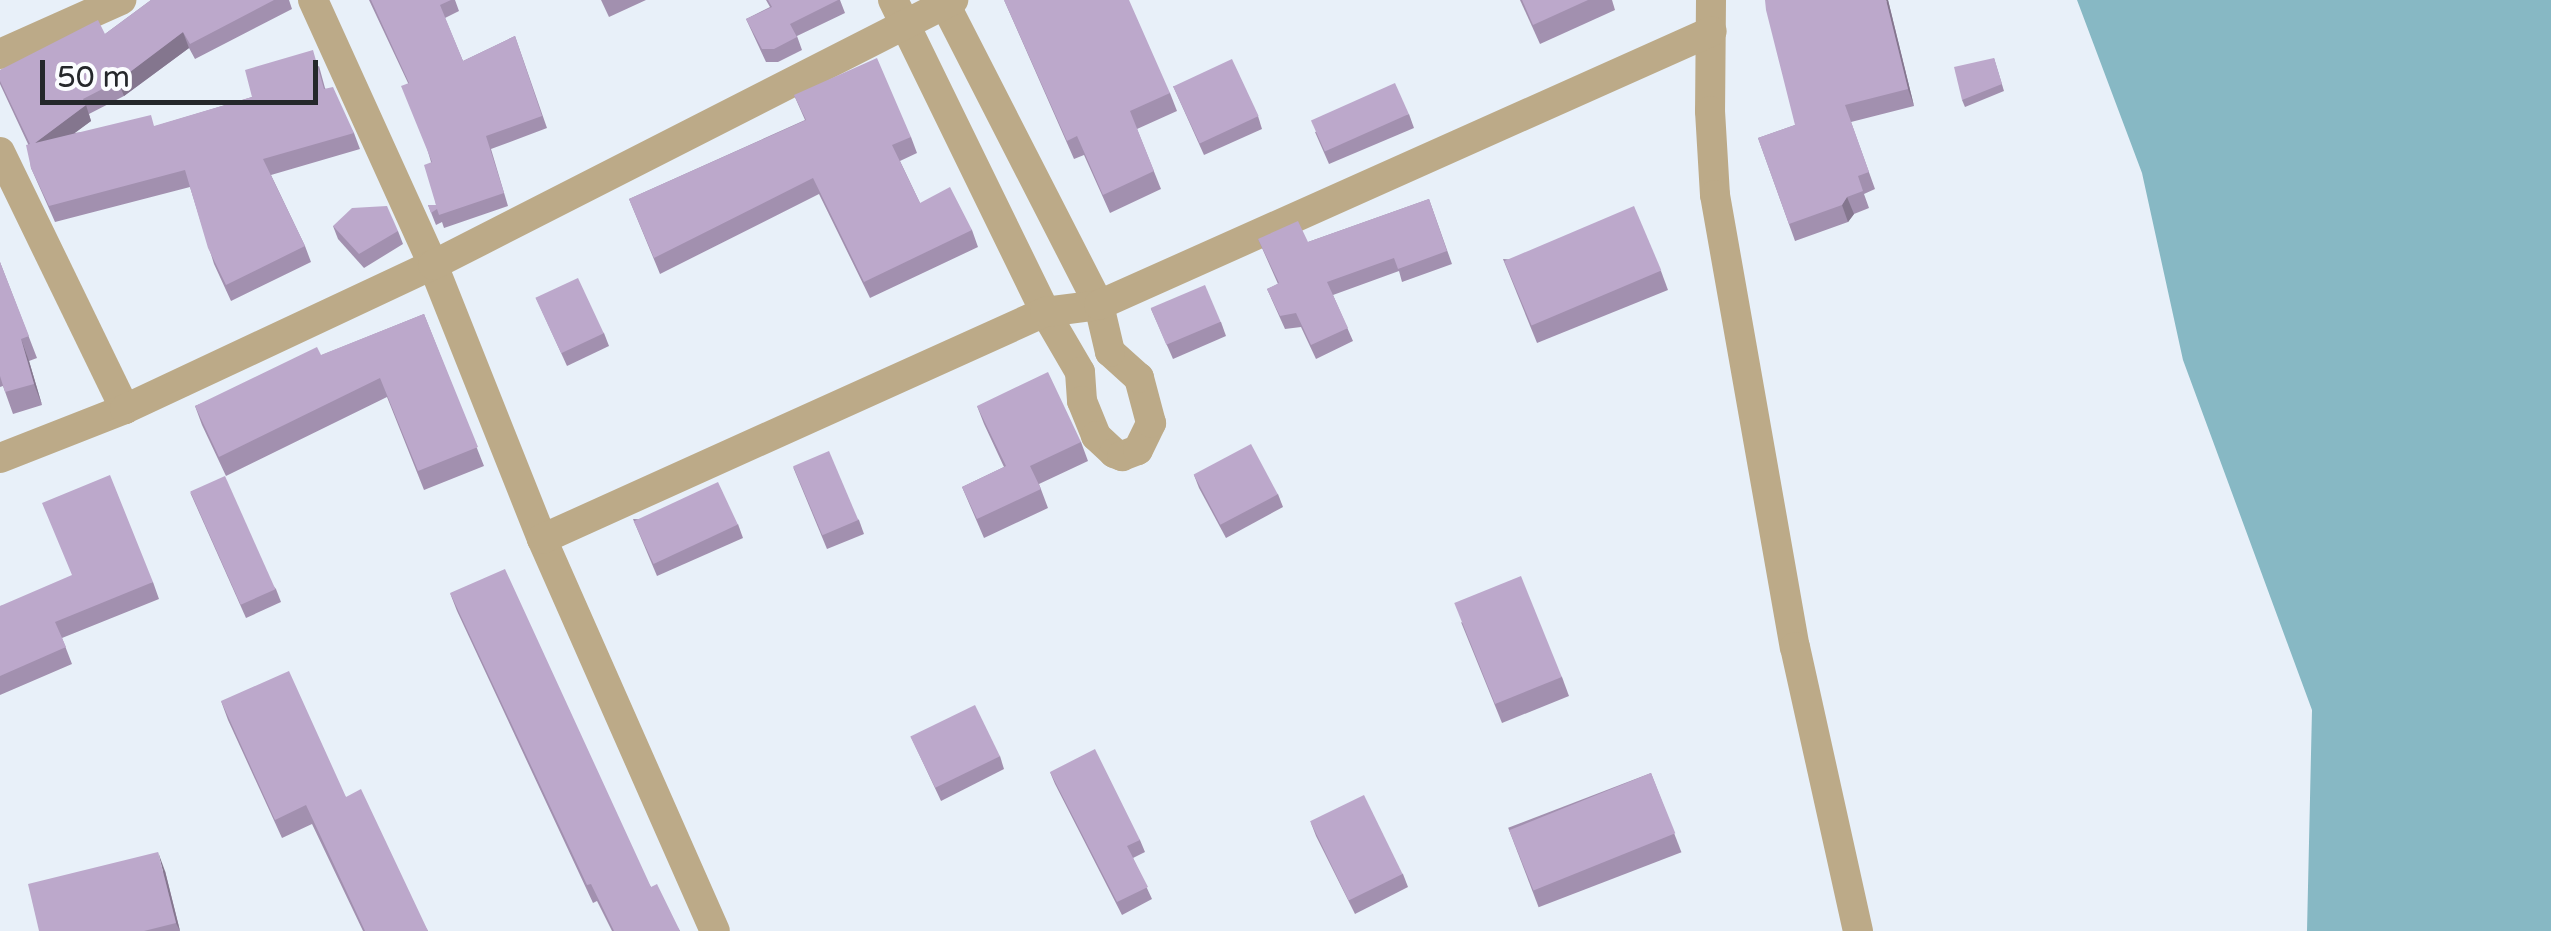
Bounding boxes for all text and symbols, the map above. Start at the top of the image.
scale bar [45,40,322,102]
text: 50 m [57,59,130,96]

